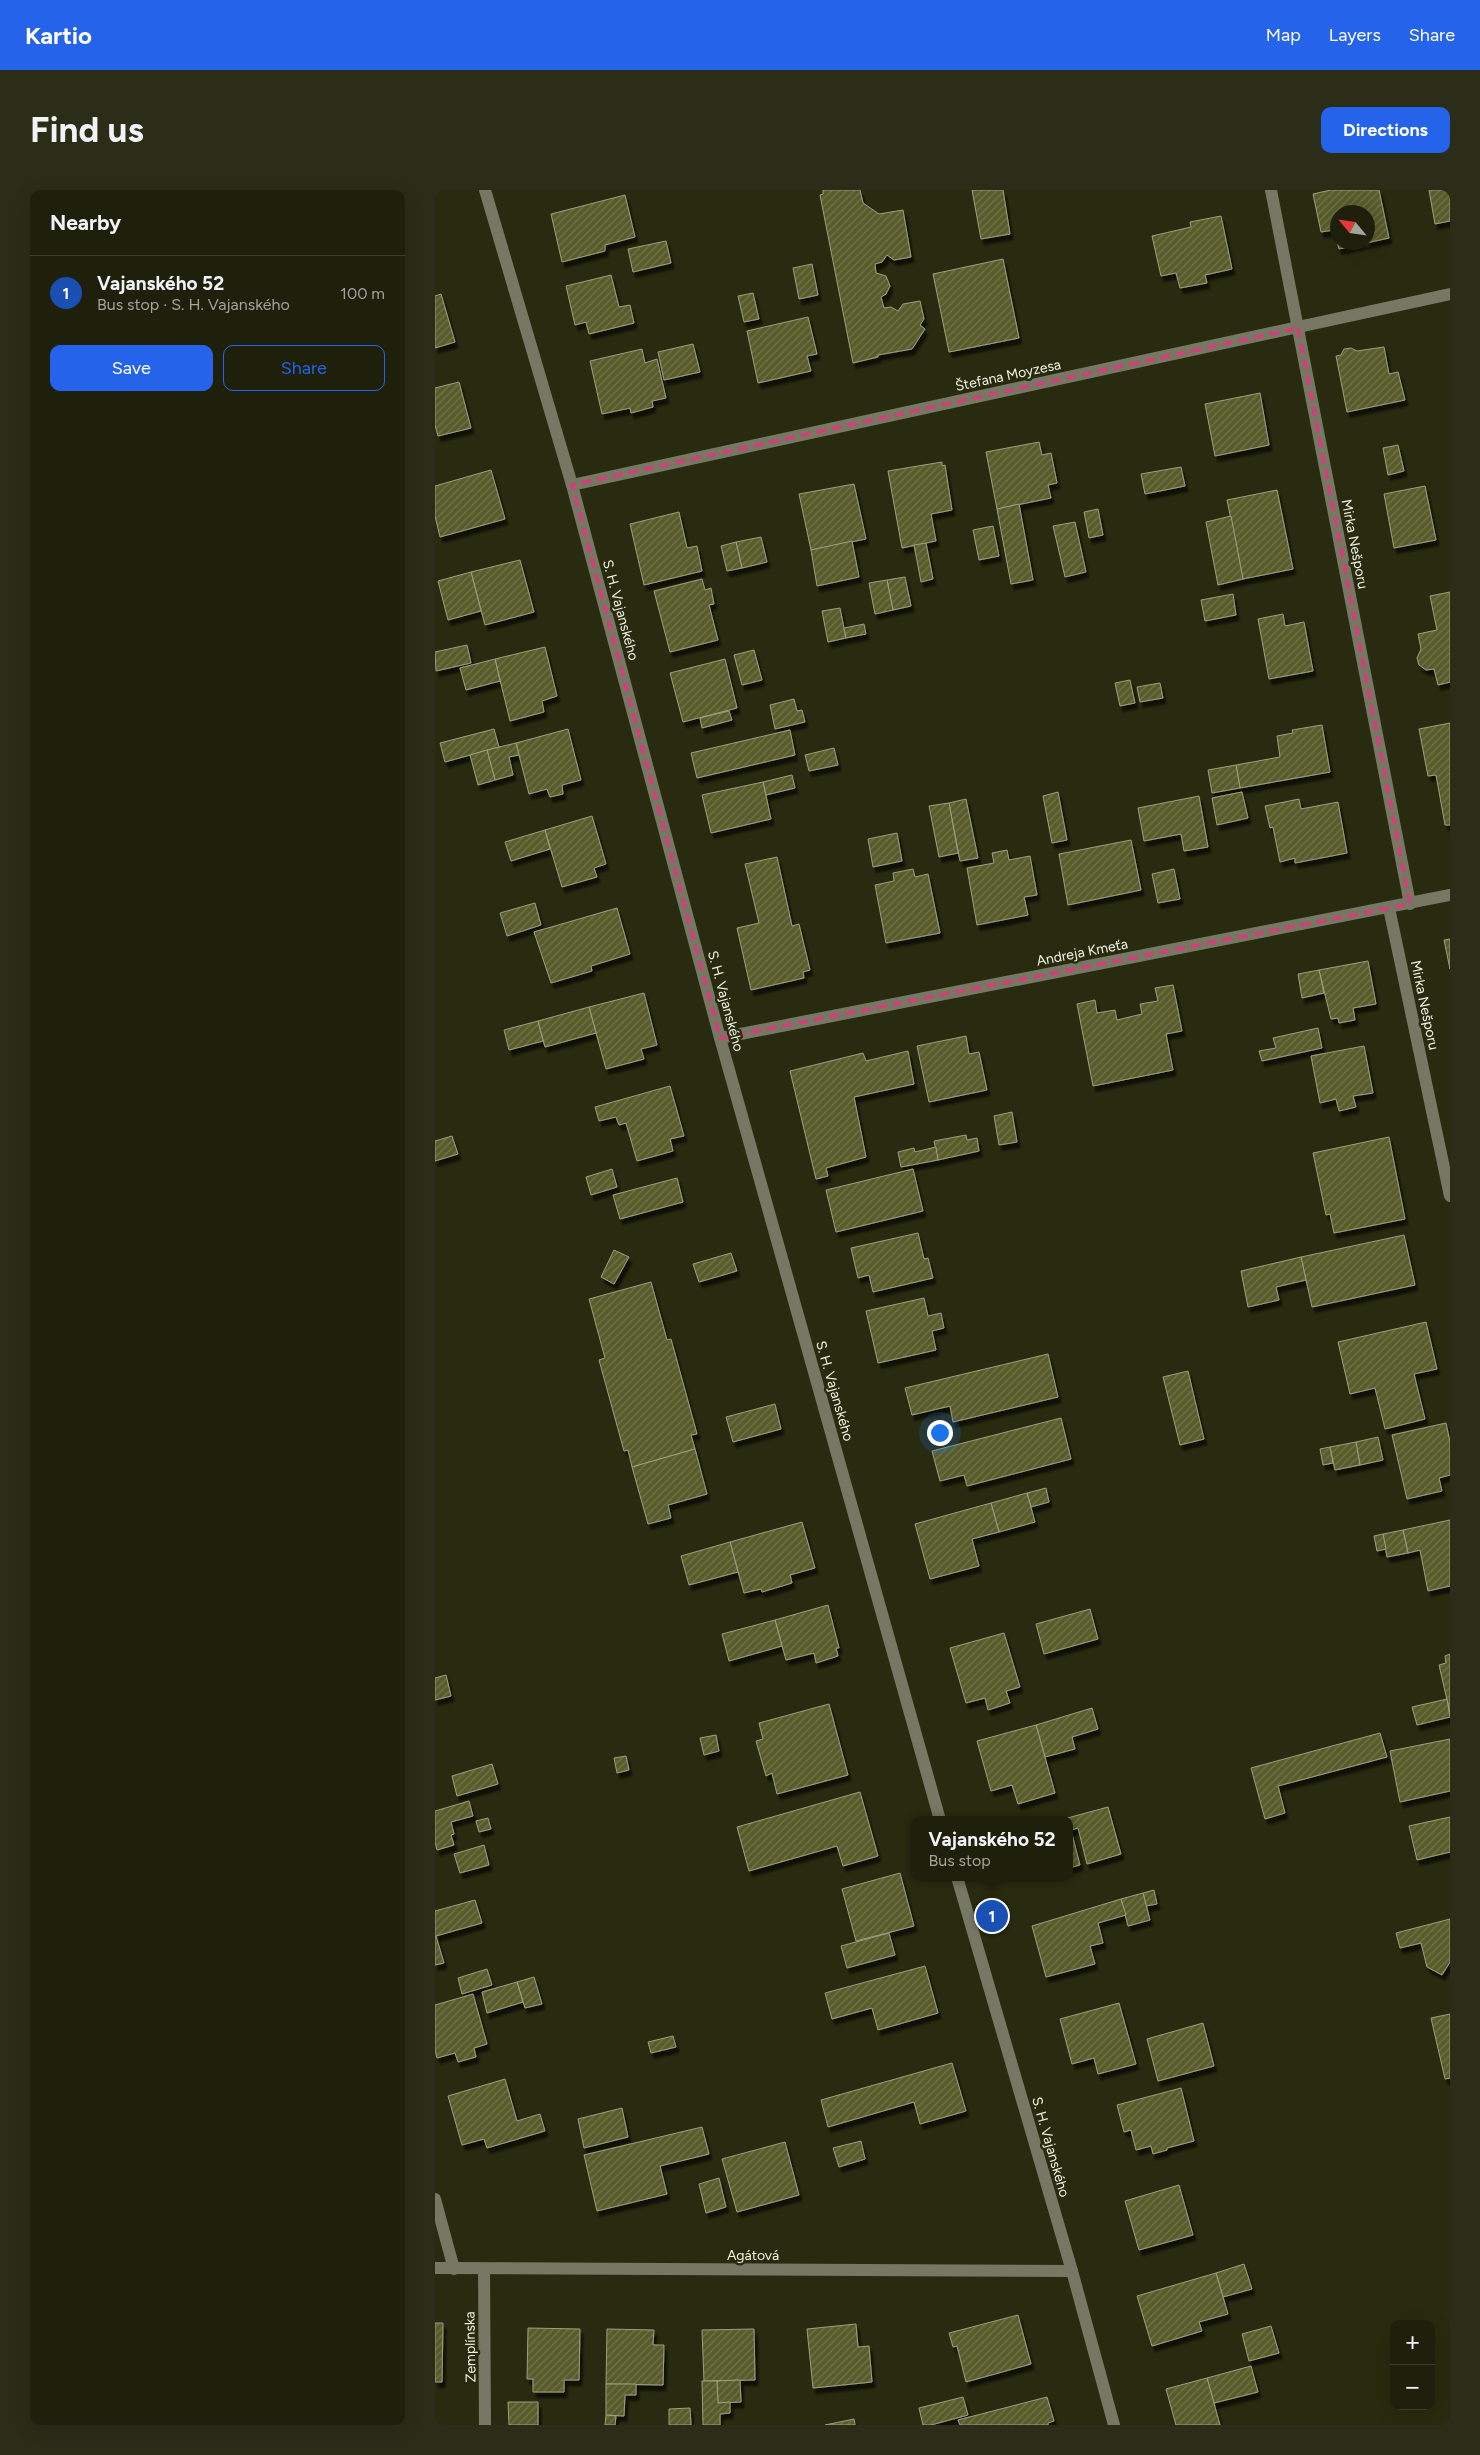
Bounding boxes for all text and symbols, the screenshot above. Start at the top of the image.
text: Kartio [25,21,92,50]
text: Map [1266,24,1301,46]
text: Layers [1329,24,1381,46]
text: Share [1409,24,1455,46]
button: Directions [1321,107,1450,153]
text: Find us [30,109,144,151]
north arrow [1330,205,1375,250]
text: Nearby [50,210,121,235]
text: Vajanského 52 [97,272,224,295]
text: 1 [63,284,69,303]
text: 100 m [340,284,385,303]
text: Bus stop · S. H. Vajanského [97,295,290,314]
button: Save [50,345,213,391]
button: Share [223,345,385,391]
street label: Štefana Moyzesa [954,356,1062,395]
street label: Mirka Nešporu [1337,498,1372,590]
street label: S. H. Vajanského [599,558,642,662]
street label: Andreja Kmeťa [1035,935,1129,970]
street label: S. H. Vajanského [704,949,747,1053]
street label: Mirka Nešporu [1407,959,1442,1051]
street label: S. H. Vajanského [812,1339,857,1443]
your location [927,1420,953,1446]
popup [911,1816,1073,1881]
text: Vajanského 52 [928,1828,1056,1851]
text: Bus stop [928,1851,991,1870]
pin: 1 [976,1897,1008,1935]
street label: S. H. Vajanského [1028,2095,1073,2199]
street label: Agátová [727,2247,779,2264]
street label: Zemplínska [461,2311,480,2383]
map controls [1390,2320,1435,2410]
button: + [1390,2320,1435,2365]
button: − [1390,2365,1435,2410]

